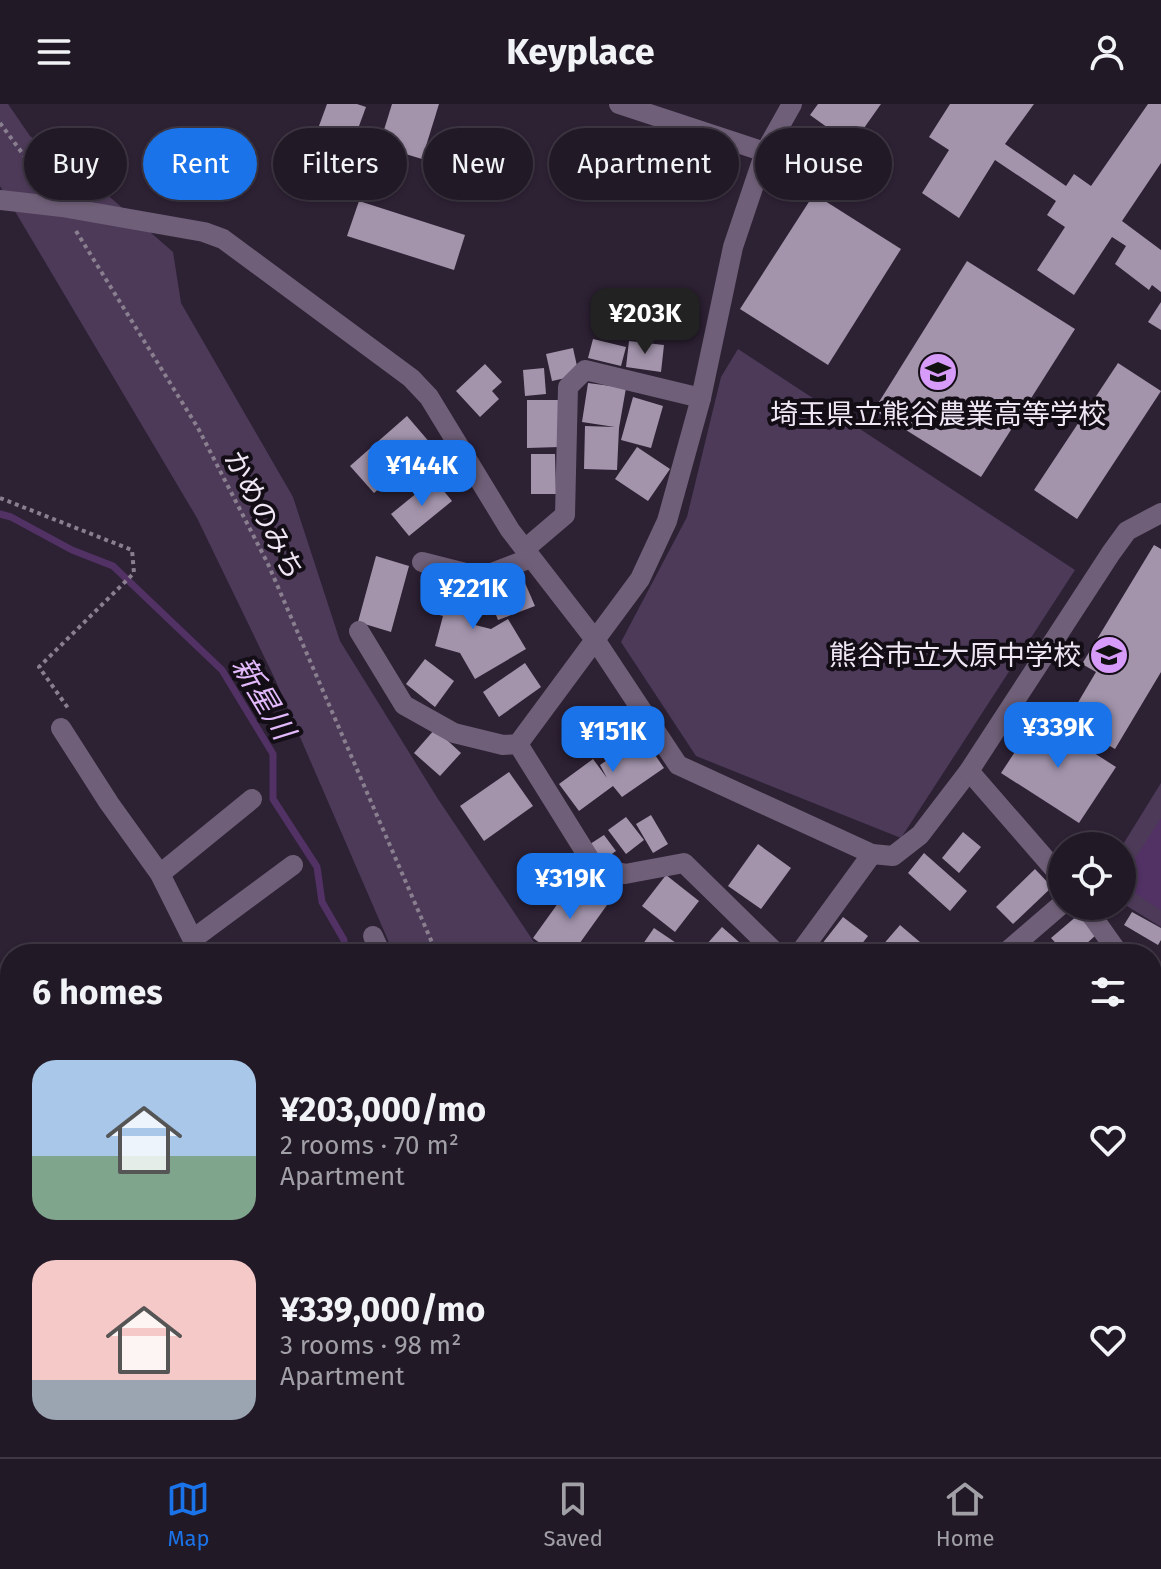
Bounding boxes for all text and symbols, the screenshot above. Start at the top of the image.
icon: menu [32,30,76,74]
text: Keyplace [506,30,655,74]
icon: person [1085,30,1129,74]
chip: Buy [24,128,127,200]
chip: Rent [143,128,257,200]
chip: Filters [273,128,407,200]
chip: New [423,128,533,200]
chip: Apartment [549,128,739,200]
chip: House [755,128,892,200]
pin: ¥203K [589,288,701,356]
text: ¥203K [609,298,681,329]
school or university icon: 埼玉県立熊谷農業高等学校 [917,351,959,393]
place label: 埼玉県立熊谷農業高等学校 [770,398,1106,431]
pin: ¥144K [366,440,478,508]
street label: かめのみち [218,445,310,585]
text: ¥144K [386,450,458,481]
pin: ¥221K [417,563,529,631]
text: ¥221K [438,573,508,604]
school or university icon: 熊谷市立大原中学校 [1088,634,1130,676]
place label: 熊谷市立大原中学校 [829,639,1081,672]
water label: 新星川 [224,650,303,748]
pin: ¥339K [1002,702,1114,770]
pin: ¥151K [557,706,669,774]
text: ¥339K [1022,712,1094,743]
text: ¥151K [579,716,647,747]
map controls [1048,832,1136,920]
button: locate [1048,832,1136,920]
pin: ¥319K [514,853,626,921]
text: ¥319K [535,863,605,894]
icon: filters [1086,970,1130,1014]
text: 6 homes [32,972,163,1013]
text: ¥203,000/mo [280,1089,486,1130]
icon: home [96,1092,192,1188]
icon: heart [1086,1118,1130,1162]
text: 2 rooms · 70 m² [280,1130,459,1161]
text: Apartment [280,1161,405,1192]
text: ¥339,000/mo [280,1289,485,1330]
icon: home [96,1292,192,1388]
icon: heart [1086,1318,1130,1362]
text: 3 rooms · 98 m² [280,1330,461,1361]
text: Apartment [280,1361,405,1392]
tab: Map [166,1477,210,1552]
tab: Saved [543,1477,603,1552]
tab: Home [936,1477,995,1552]

